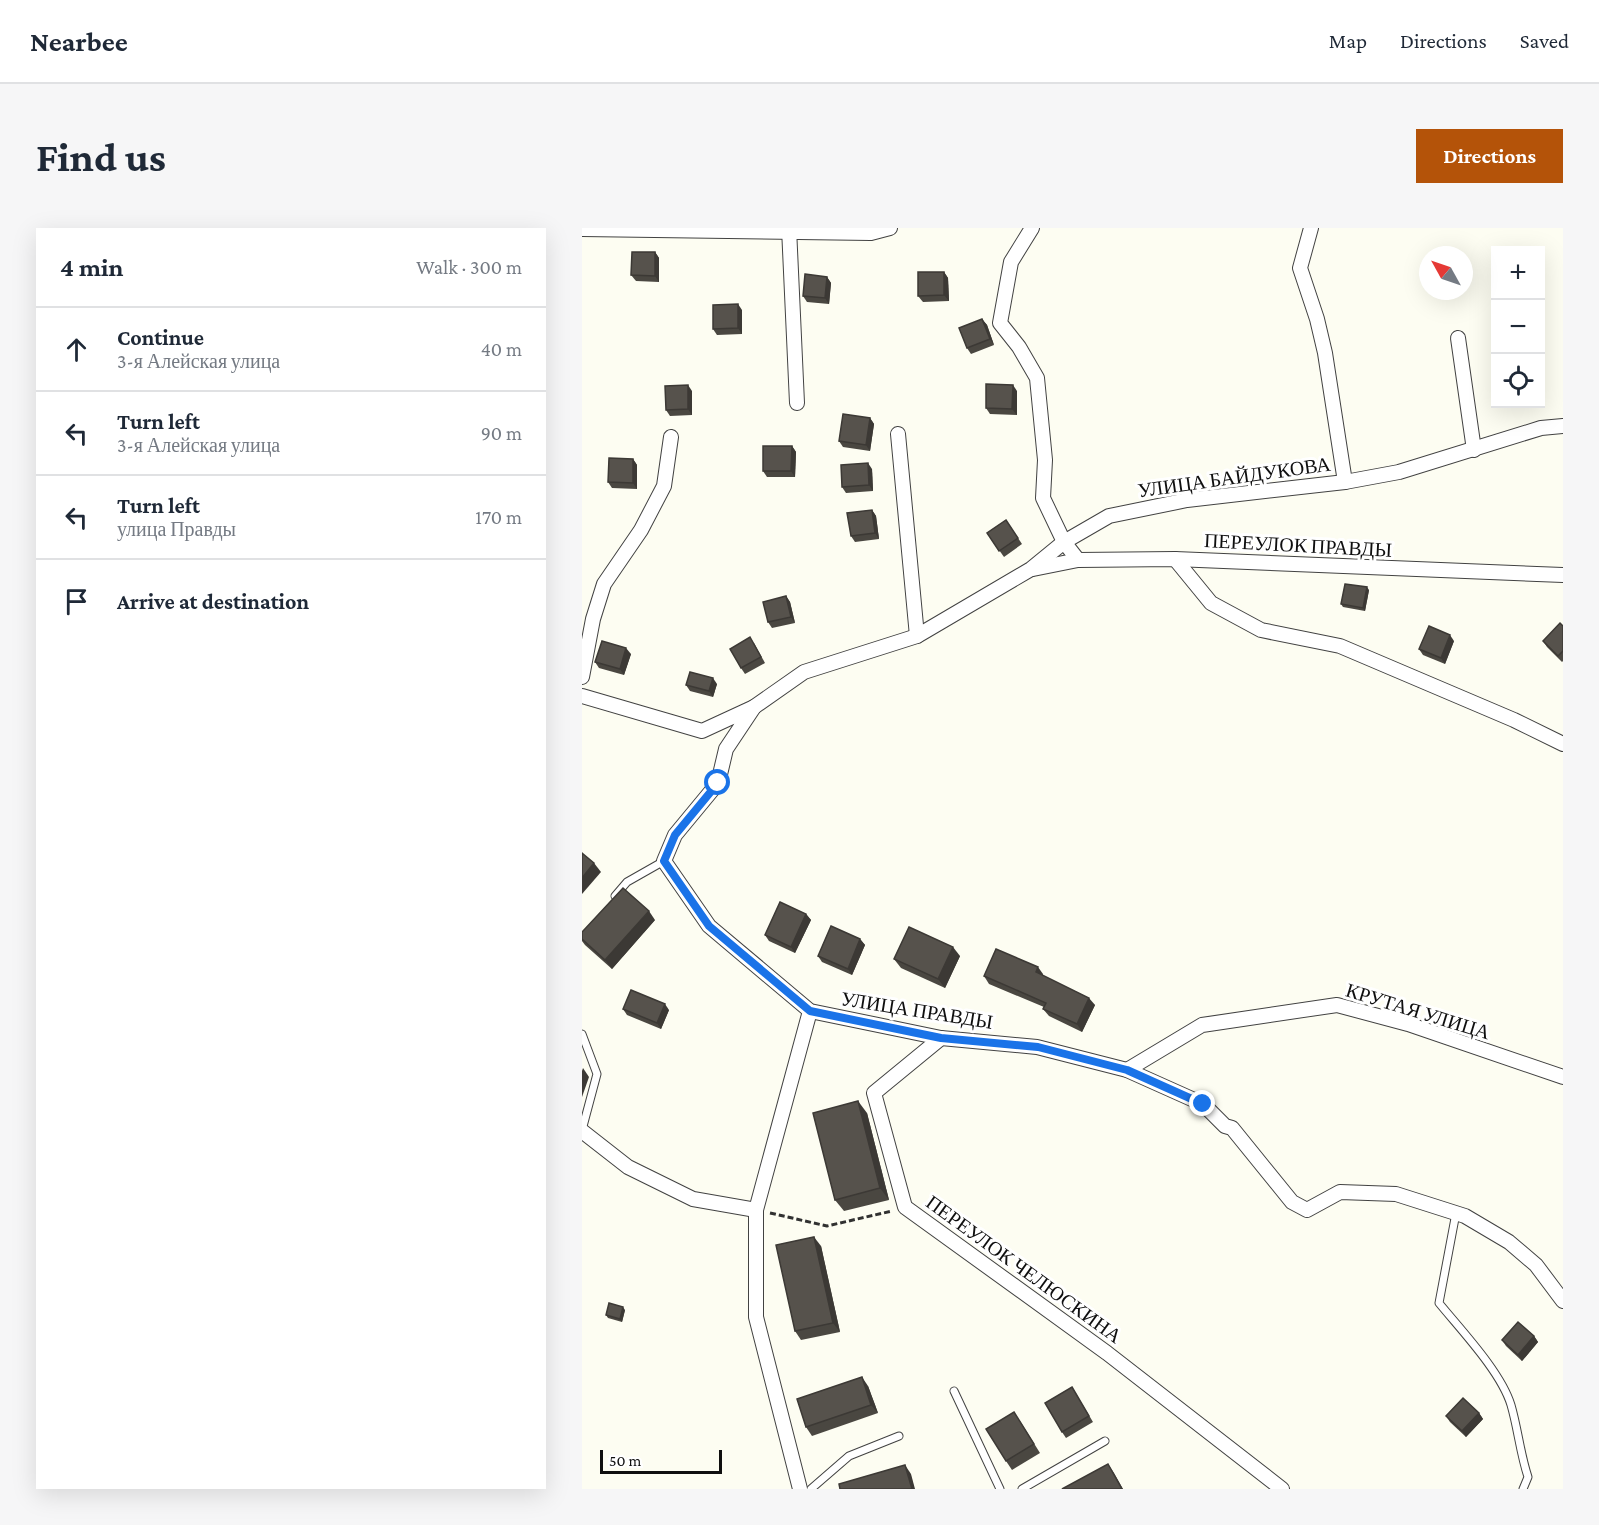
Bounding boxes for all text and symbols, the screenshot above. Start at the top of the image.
text: Nearbee [30,26,128,57]
text: Map [1329,29,1367,53]
text: Directions [1400,29,1487,53]
text: Saved [1520,29,1569,53]
button: Directions [1416,129,1563,183]
text: Find us [36,133,166,180]
north arrow [1419,246,1473,300]
map controls [1491,246,1545,408]
button: + [1491,246,1545,300]
text: 4 min [60,253,124,282]
text: Walk · 300 m [416,256,522,278]
button: − [1491,300,1545,354]
text: Continue [117,325,204,350]
icon: ahead [60,333,93,366]
text: 40 m [481,338,522,360]
text: 3-я Алейская улица [117,350,280,372]
button: locate [1491,354,1545,408]
text: Turn left [117,409,200,434]
icon: left [60,417,93,450]
text: 90 m [481,422,522,444]
text: 3-я Алейская улица [117,434,280,456]
street label: УЛИЦА БАЙДУКОВА [1136,452,1333,502]
text: Turn left [117,493,200,518]
icon: left [60,501,93,534]
text: 170 m [475,506,522,528]
text: улица Правды [117,518,236,540]
street label: ПЕРЕУЛОК ПРАВДЫ [1203,529,1393,562]
icon: arrive [60,585,93,618]
text: Arrive at destination [117,589,309,614]
route start [704,769,730,795]
street label: КРУТАЯ УЛИЦА [1343,979,1493,1045]
street label: УЛИЦА ПРАВДЫ [839,987,995,1034]
route end [1189,1090,1215,1116]
street label: ПЕРЕУЛОК ЧЕЛЮСКИНА [922,1191,1126,1348]
scale bar [600,1447,722,1474]
text: 50 m [609,1452,641,1469]

